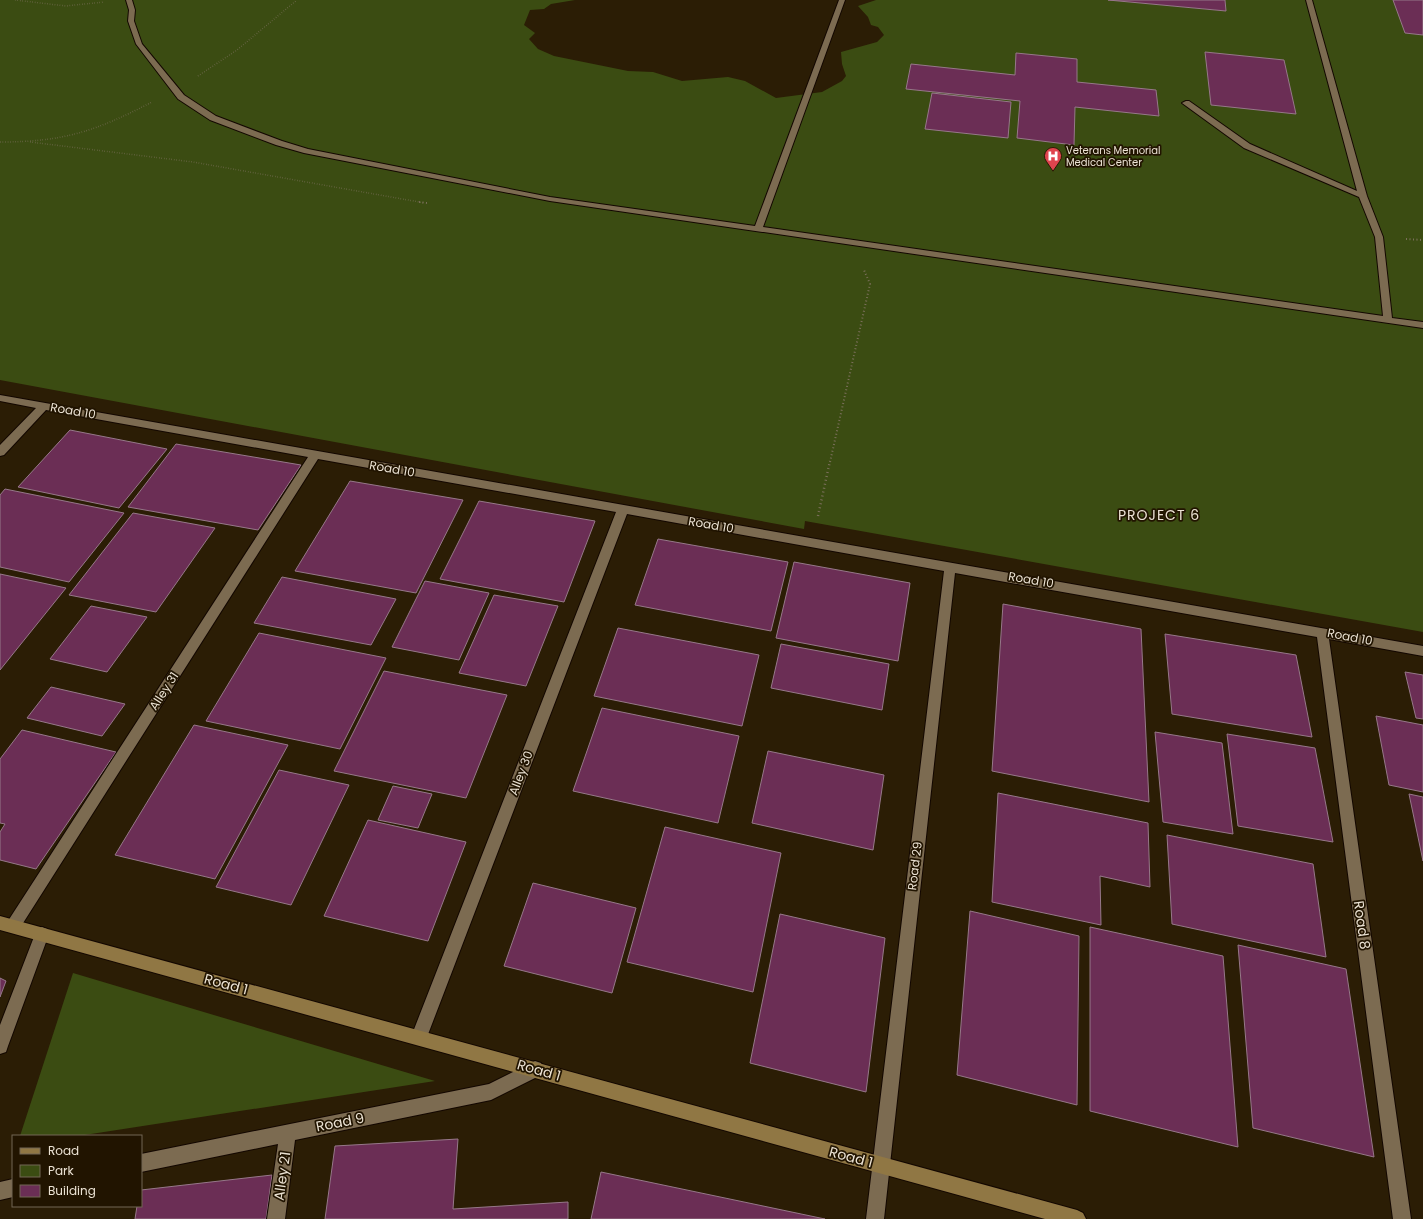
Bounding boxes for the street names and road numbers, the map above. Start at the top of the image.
street label: Road 10 [49,398,97,423]
street label: Road 10 [368,456,416,481]
street label: Road 10 [687,512,735,537]
street label: Road 10 [1007,567,1055,592]
street label: Road 10 [1326,624,1374,649]
street label: Alley 31 [145,668,182,713]
street label: Alley 30 [504,748,537,797]
street label: Road 29 [903,841,926,891]
street label: Road 8 [1349,899,1375,951]
street label: Road 1 [202,969,250,999]
street label: Road 1 [515,1054,563,1086]
street label: Road 9 [314,1108,366,1136]
street label: Road 1 [827,1142,875,1172]
street label: Alley 21 [269,1150,295,1202]

